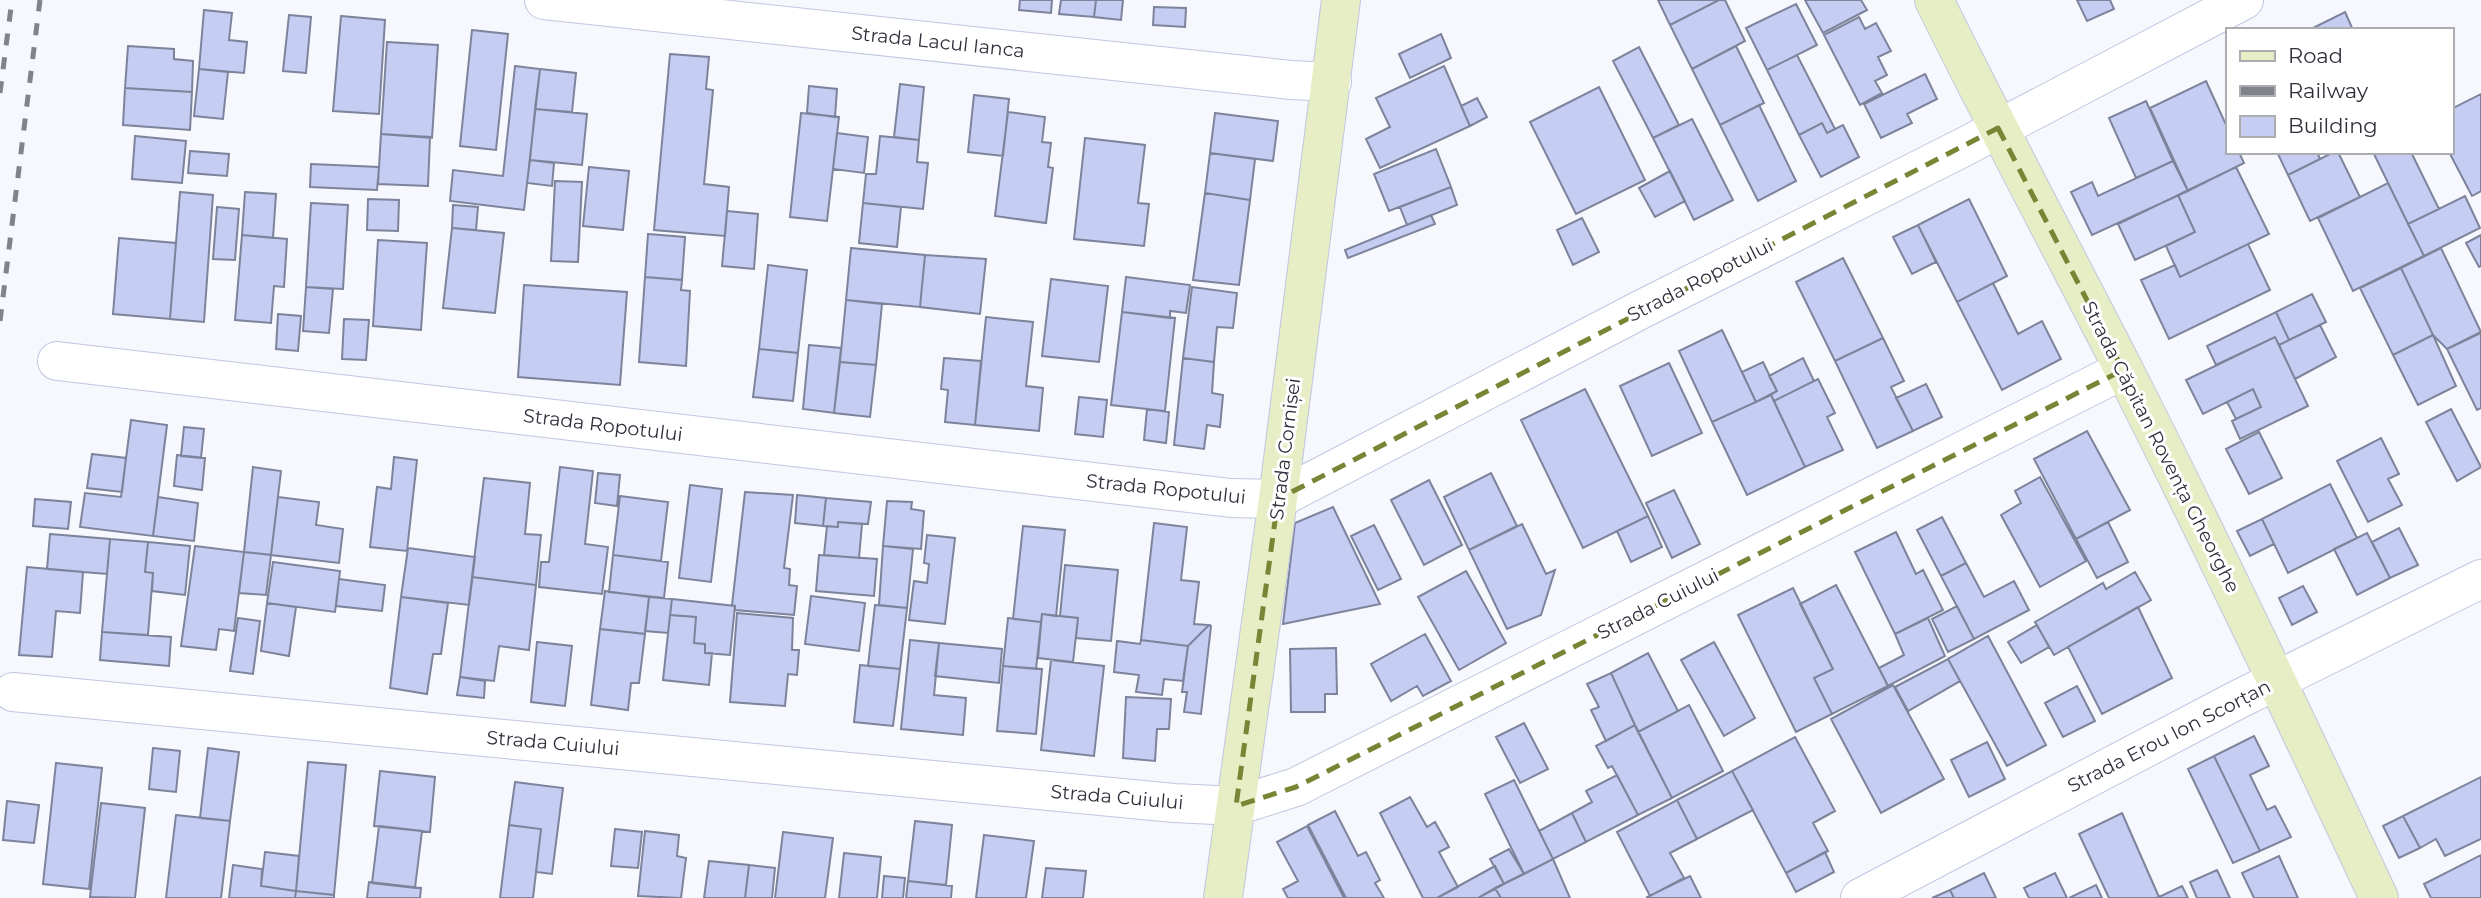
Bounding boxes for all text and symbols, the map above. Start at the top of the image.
street label: Strada Lacul Ianca [850,21,1026,63]
legend [2226,28,2453,154]
text: Road [2288,43,2343,68]
text: Railway [2288,78,2369,103]
text: Building [2288,113,2378,138]
street label: Strada Ropotului [1623,233,1777,327]
street label: Strada Căpitan Rovența Gheorghe [2076,297,2245,597]
street label: Strada Cornișei [1265,377,1306,521]
street label: Strada Ropotului [522,404,684,446]
street label: Strada Ropotului [1085,469,1247,509]
street label: Strada Cuiului [1593,563,1723,645]
street label: Strada Erou Ion Scorțan [2063,675,2275,798]
street label: Strada Cuiului [486,726,620,760]
street label: Strada Cuiului [1050,780,1184,814]

